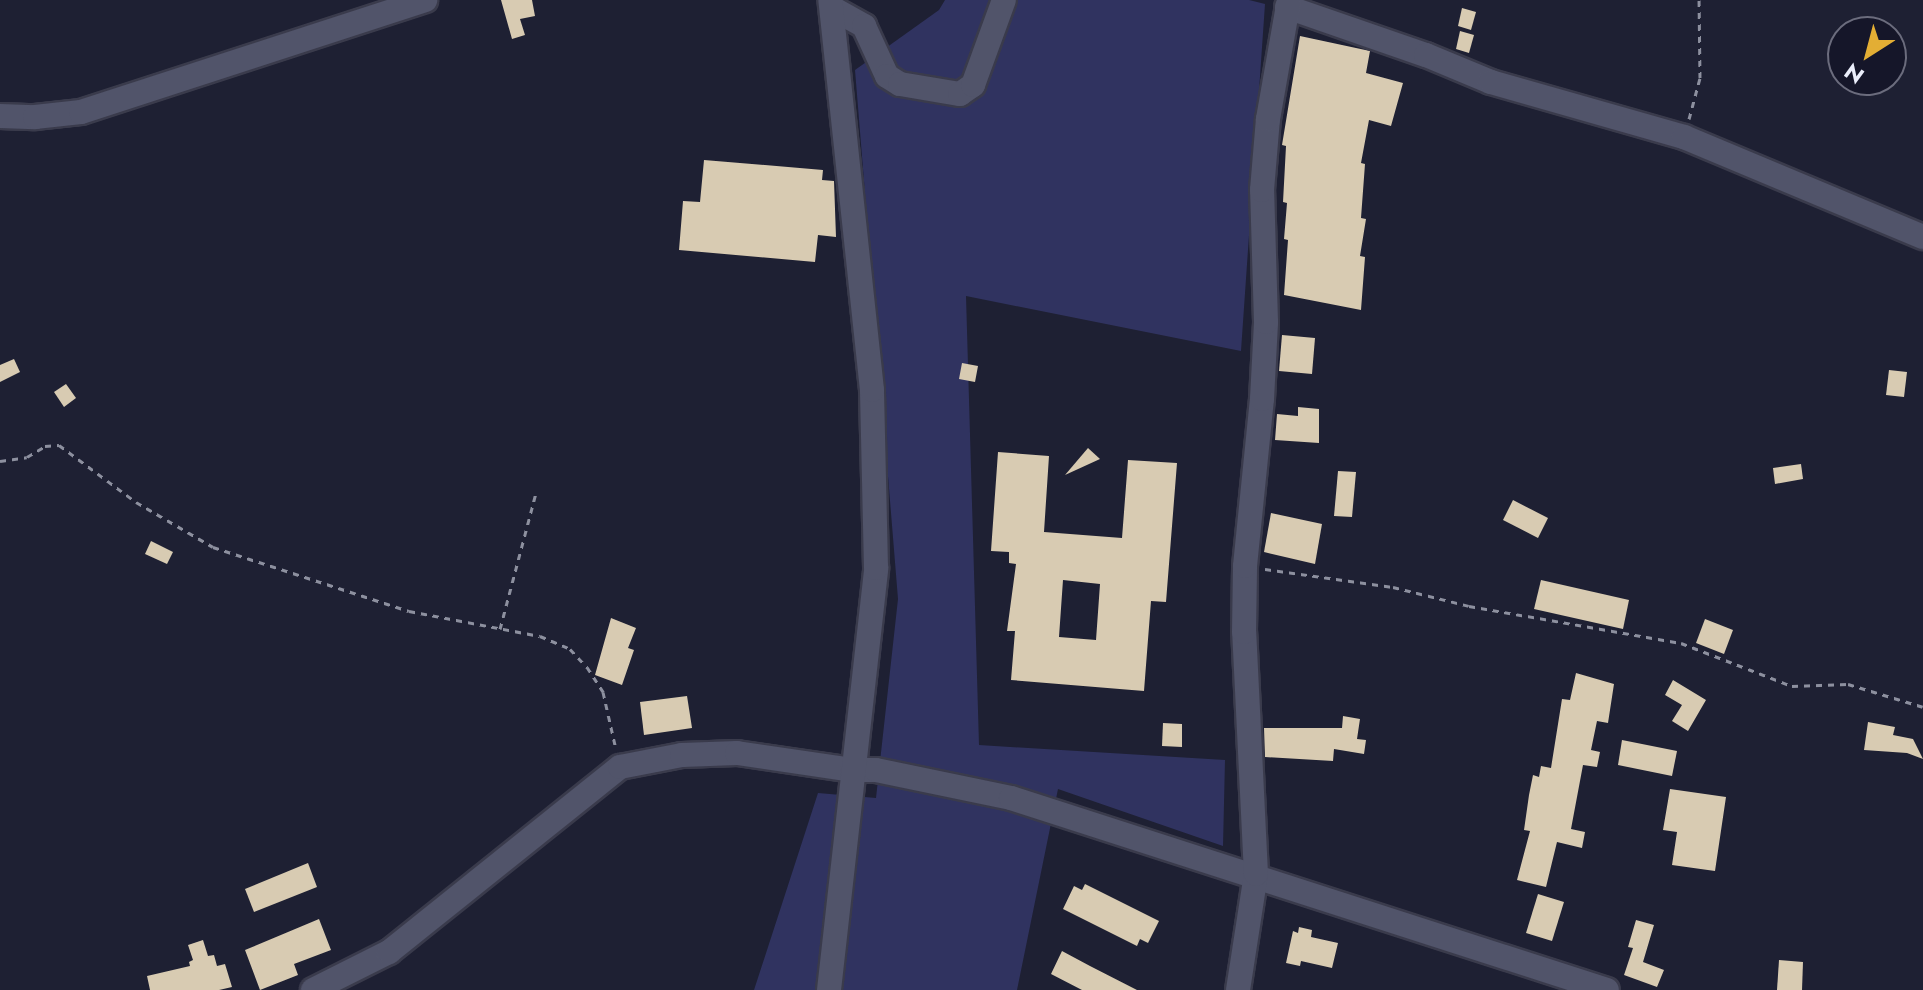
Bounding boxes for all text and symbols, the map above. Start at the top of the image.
north arrow [1827,16,1907,96]
text: N [1838,56,1871,92]

